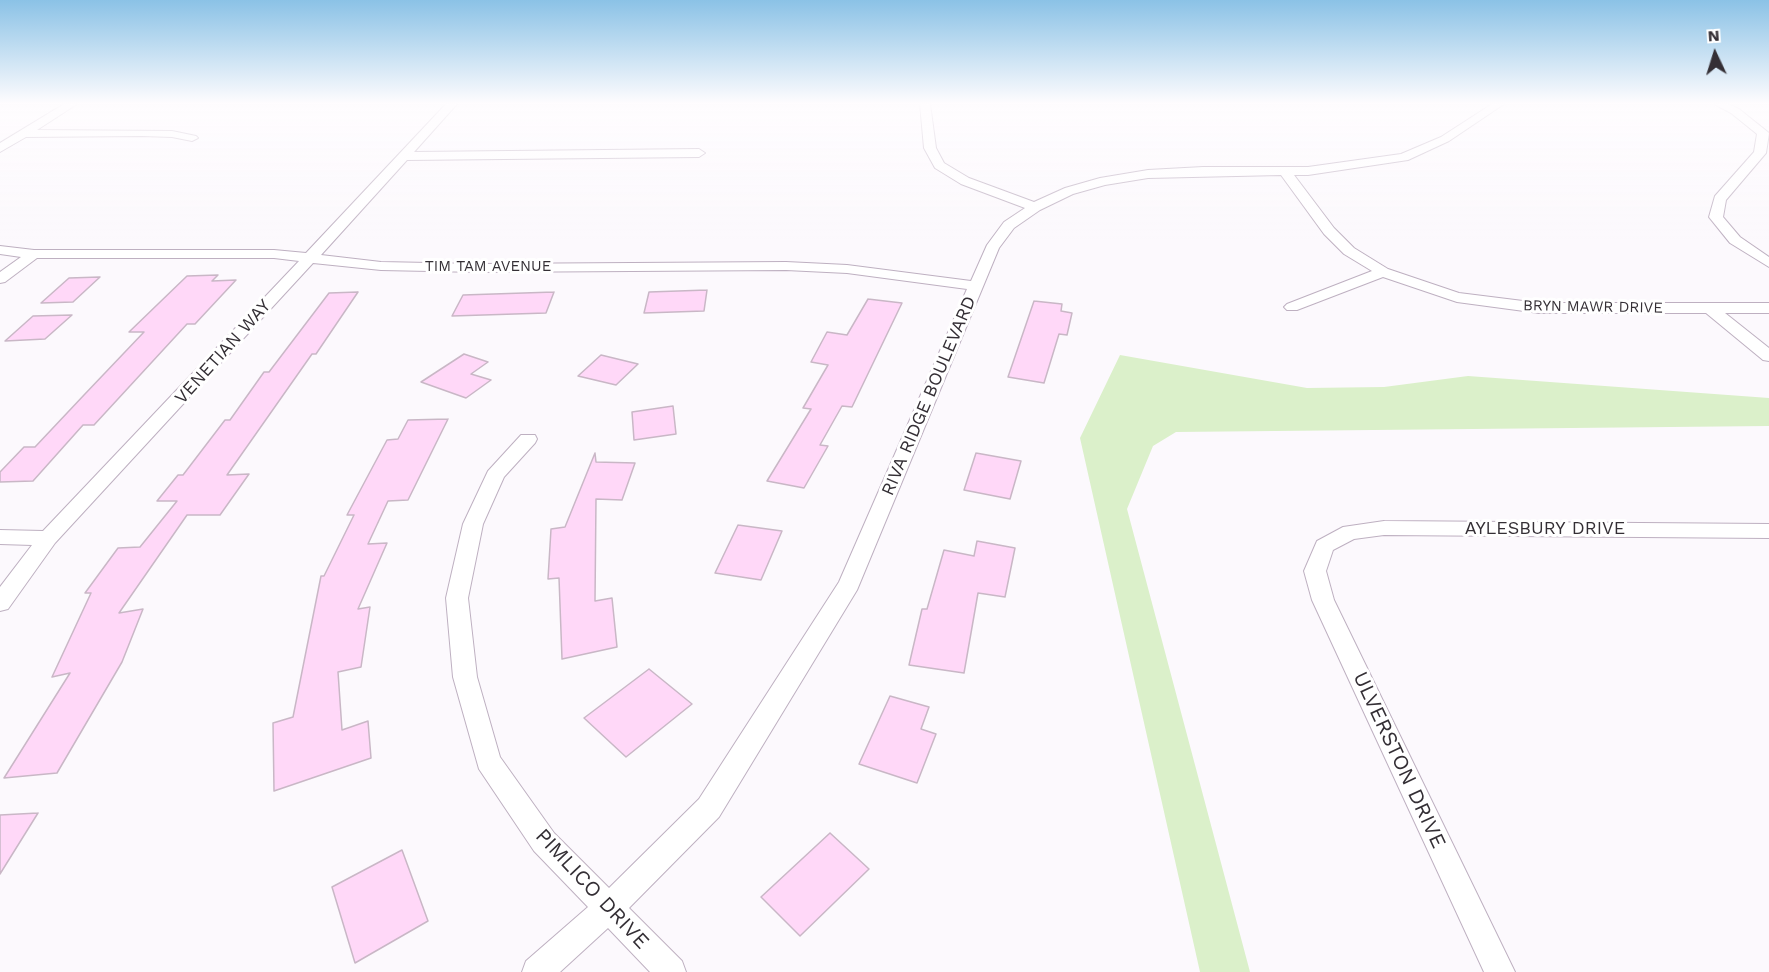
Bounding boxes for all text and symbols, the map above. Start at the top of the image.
north arrow [1685,24,1745,84]
text: N [1707,26,1720,45]
street label: TIM TAM AVENUE [425,258,551,276]
street label: RIVA RIDGE BOULEVARD [877,293,981,499]
street label: VENETIAN WAY [171,295,275,409]
street label: BRYN MAWR DRIVE [1523,297,1663,317]
street label: AYLESBURY DRIVE [1465,518,1625,540]
street label: ULVERSTON DRIVE [1347,668,1451,852]
street label: PIMLICO DRIVE [530,824,654,954]

